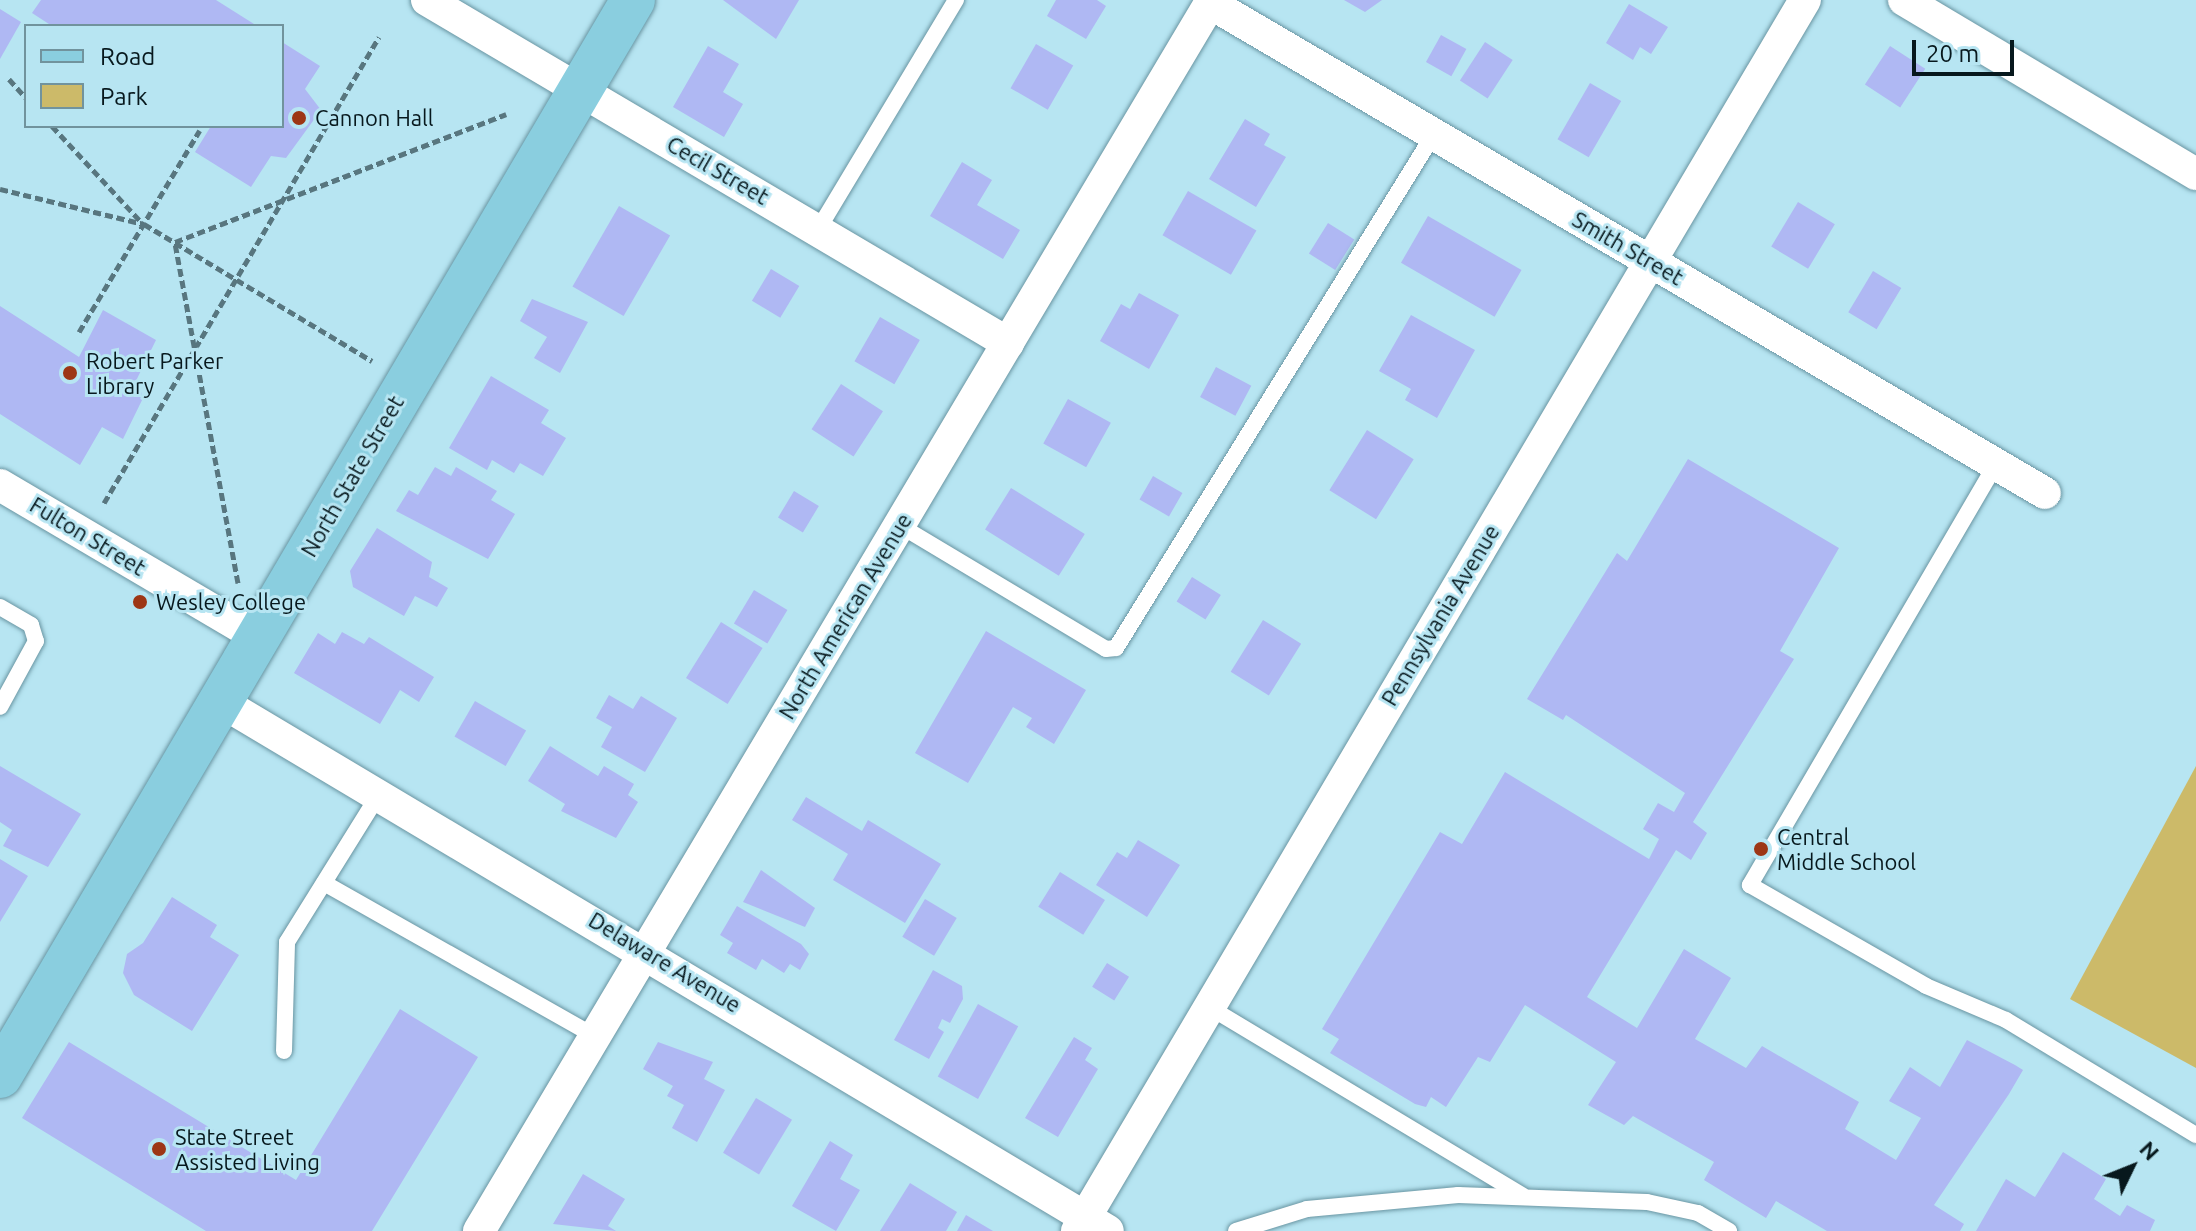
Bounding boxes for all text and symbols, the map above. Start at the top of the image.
legend [24,24,284,128]
scale bar [1916,24,2018,74]
text: 20 m [1926,40,1979,67]
text: Road [100,43,155,70]
text: Park [100,83,148,110]
place label: Cannon Hall [315,105,434,131]
marker: Cannon Hall [290,109,308,127]
street label: Cecil Street [662,130,774,210]
street label: Smith Street [1568,206,1688,290]
place label: Robert Parker Library [86,347,223,398]
marker: Robert Parker Library [61,364,79,382]
street label: North State Street [295,391,409,561]
street label: Fulton Street [25,491,151,581]
street label: North American Avenue [773,508,917,724]
street label: Pennsylvania Avenue [1376,520,1504,710]
place label: Wesley College [156,589,306,615]
marker: Wesley College [131,593,149,611]
place label: Central Middle School [1777,823,1916,874]
marker: Central Middle School [1752,840,1770,858]
street label: Delaware Avenue [584,906,746,1018]
place label: State Street Assisted Living [175,1123,320,1174]
north arrow [2092,1127,2172,1207]
text: N [2135,1136,2165,1165]
marker: State Street Assisted Living [150,1140,168,1158]

